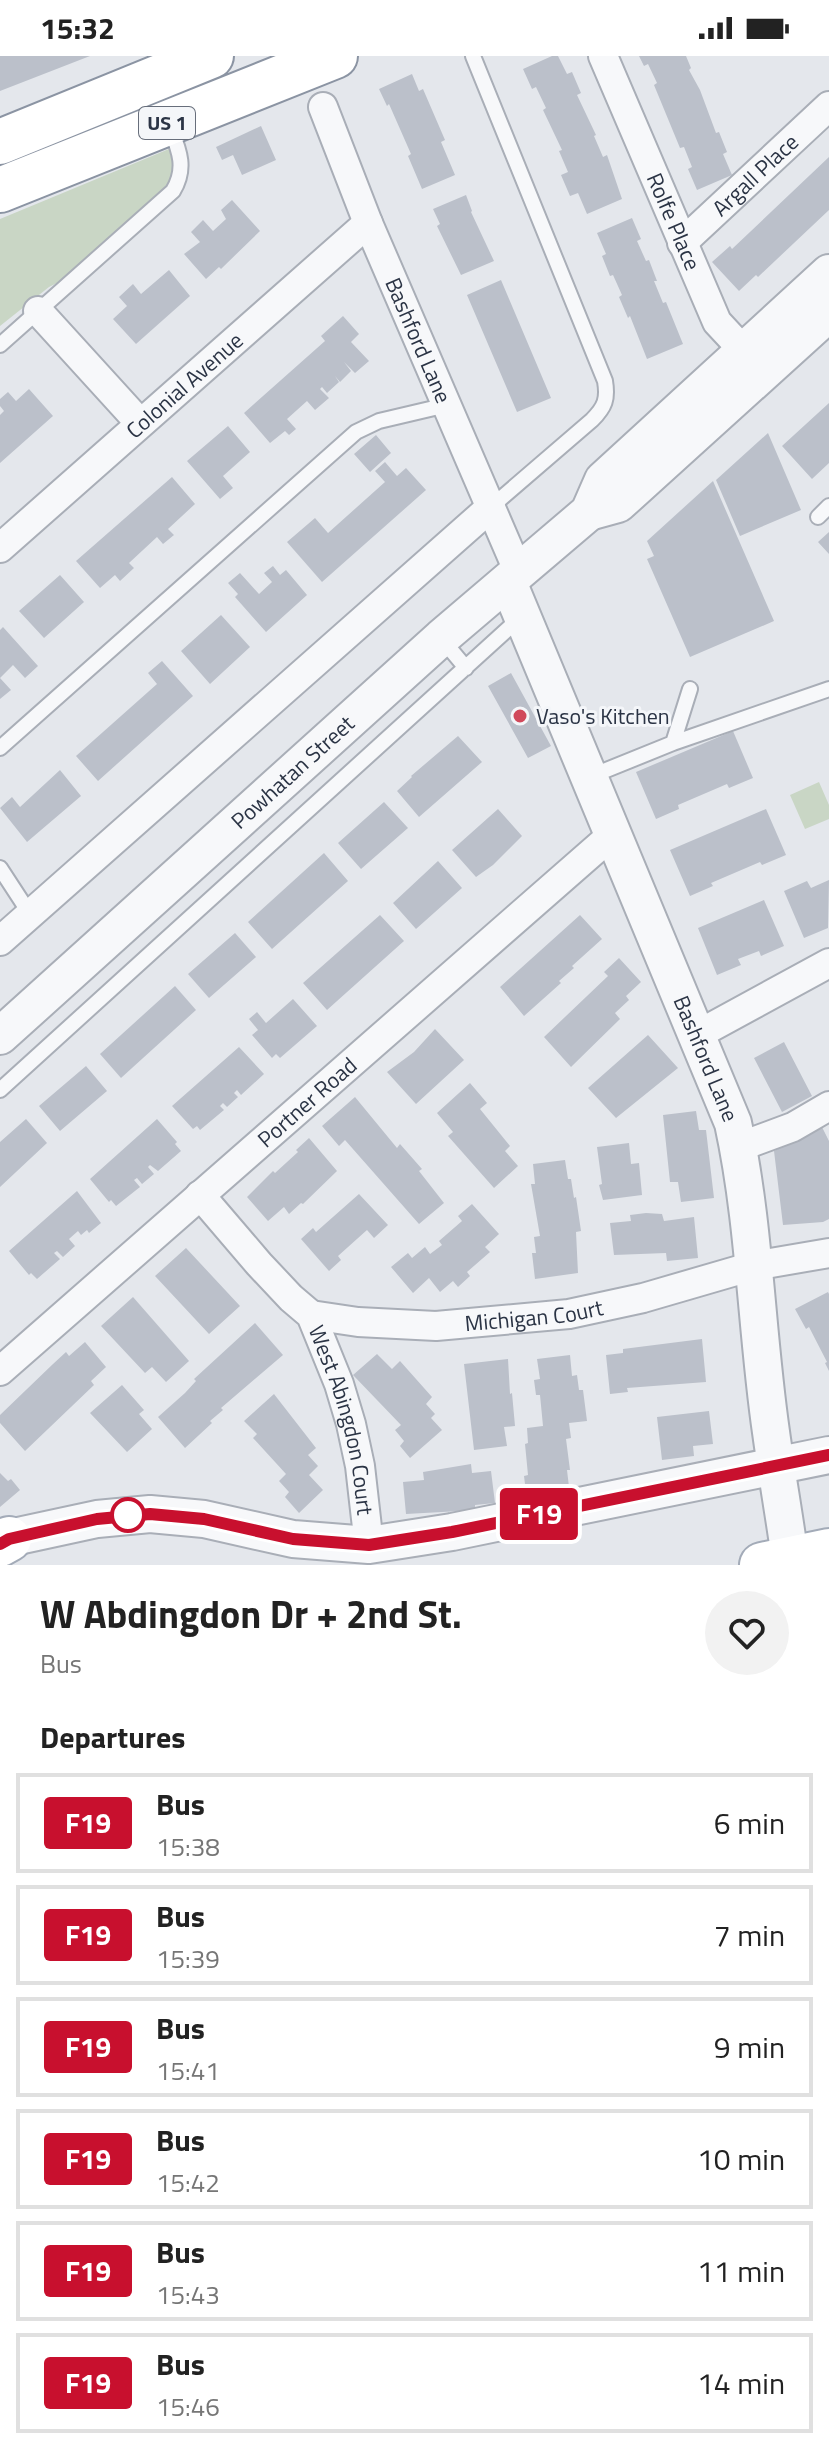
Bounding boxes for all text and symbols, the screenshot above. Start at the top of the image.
text: 15:32 [40,5,115,51]
road number: US 1 [139,107,195,139]
street label: Argall Place [704,126,806,224]
street label: Rolfe Place [638,167,710,275]
street label: Bashford Lane [376,272,461,408]
street label: Colonial Avenue [118,324,251,446]
place label: Vaso's Kitchen [536,699,670,733]
street label: Powhatan Street [223,707,362,837]
marker: Vaso's Kitchen [511,707,529,725]
street label: Bashford Lane [665,990,748,1127]
street label: Portner Road [249,1049,364,1155]
street label: Michigan Court [463,1290,606,1340]
street label: West Abingdon Court [300,1320,382,1517]
line badge: F19 [493,1488,585,1540]
text: F19 [516,1492,562,1535]
unlabelled marker [111,1498,145,1532]
text: W Abdingdon Dr + 2nd St. [40,1585,462,1643]
button: heart [705,1591,789,1675]
text: Bus [40,1644,82,1683]
text: Departures [40,1714,185,1760]
text: Bus [156,1781,205,1827]
text: 6 min [714,1800,785,1846]
text: F19 [65,1801,111,1844]
text: 15:38 [156,1827,220,1866]
text: Bus [156,1893,205,1939]
text: 7 min [714,1912,785,1958]
text: F19 [65,1913,111,1956]
text: 15:39 [156,1939,220,1978]
text: Bus [156,2005,205,2051]
text: 9 min [714,2024,785,2070]
text: F19 [65,2025,111,2068]
text: 15:41 [156,2051,220,2090]
text: Bus [156,2117,205,2163]
text: 10 min [697,2136,785,2182]
text: F19 [65,2137,111,2180]
text: 15:42 [156,2163,220,2202]
text: Bus [156,2229,205,2275]
text: 11 min [697,2248,785,2294]
text: F19 [65,2249,111,2292]
text: 15:43 [156,2275,220,2314]
text: Bus [156,2341,205,2387]
text: 14 min [697,2360,785,2406]
text: F19 [65,2361,111,2404]
text: 15:46 [156,2387,220,2426]

